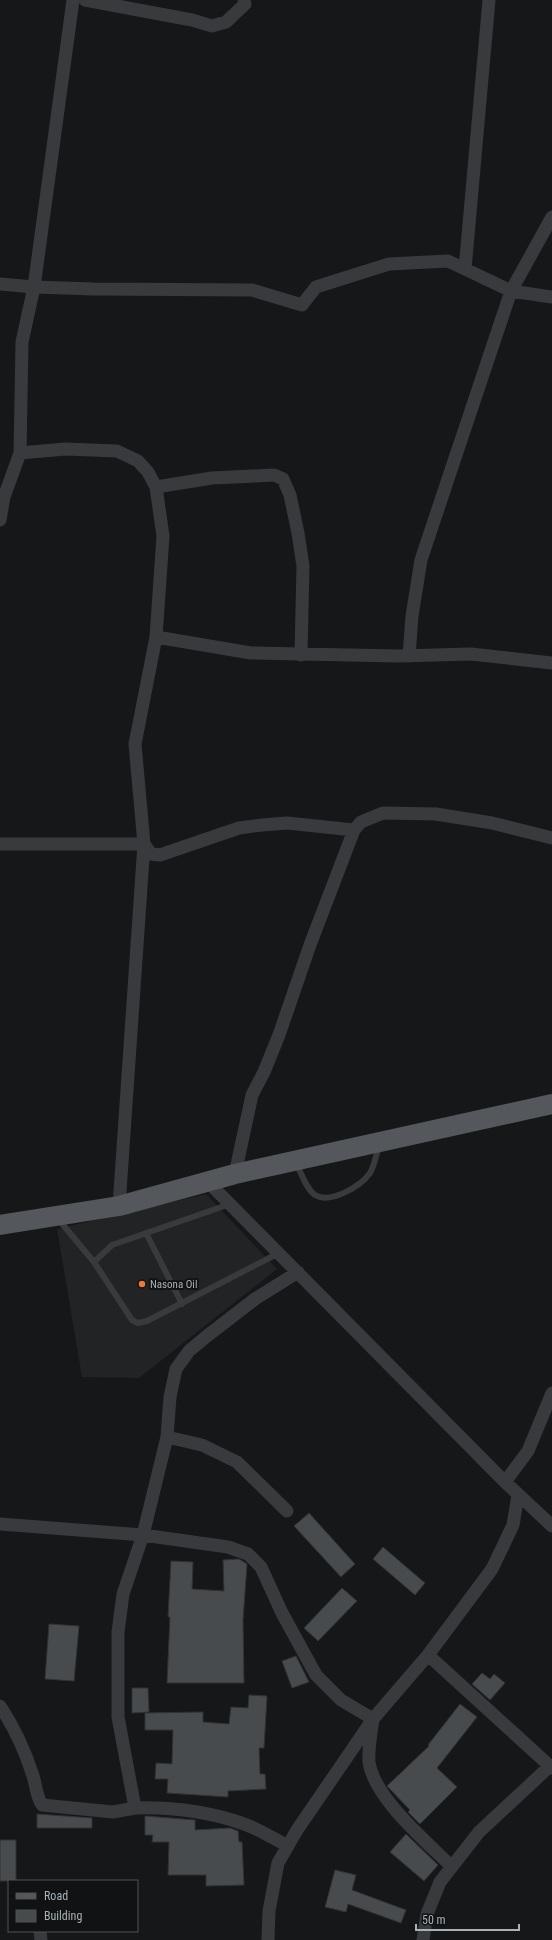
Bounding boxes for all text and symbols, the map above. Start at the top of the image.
place label: Nasona Oil [150,1278,197,1291]
marker: Nasona Oil [137,1279,147,1289]
legend [8,1880,138,1932]
text: Road [44,1889,68,1903]
scale bar [416,1906,519,1932]
text: Building [44,1909,82,1923]
text: 50 m [422,1913,446,1927]

